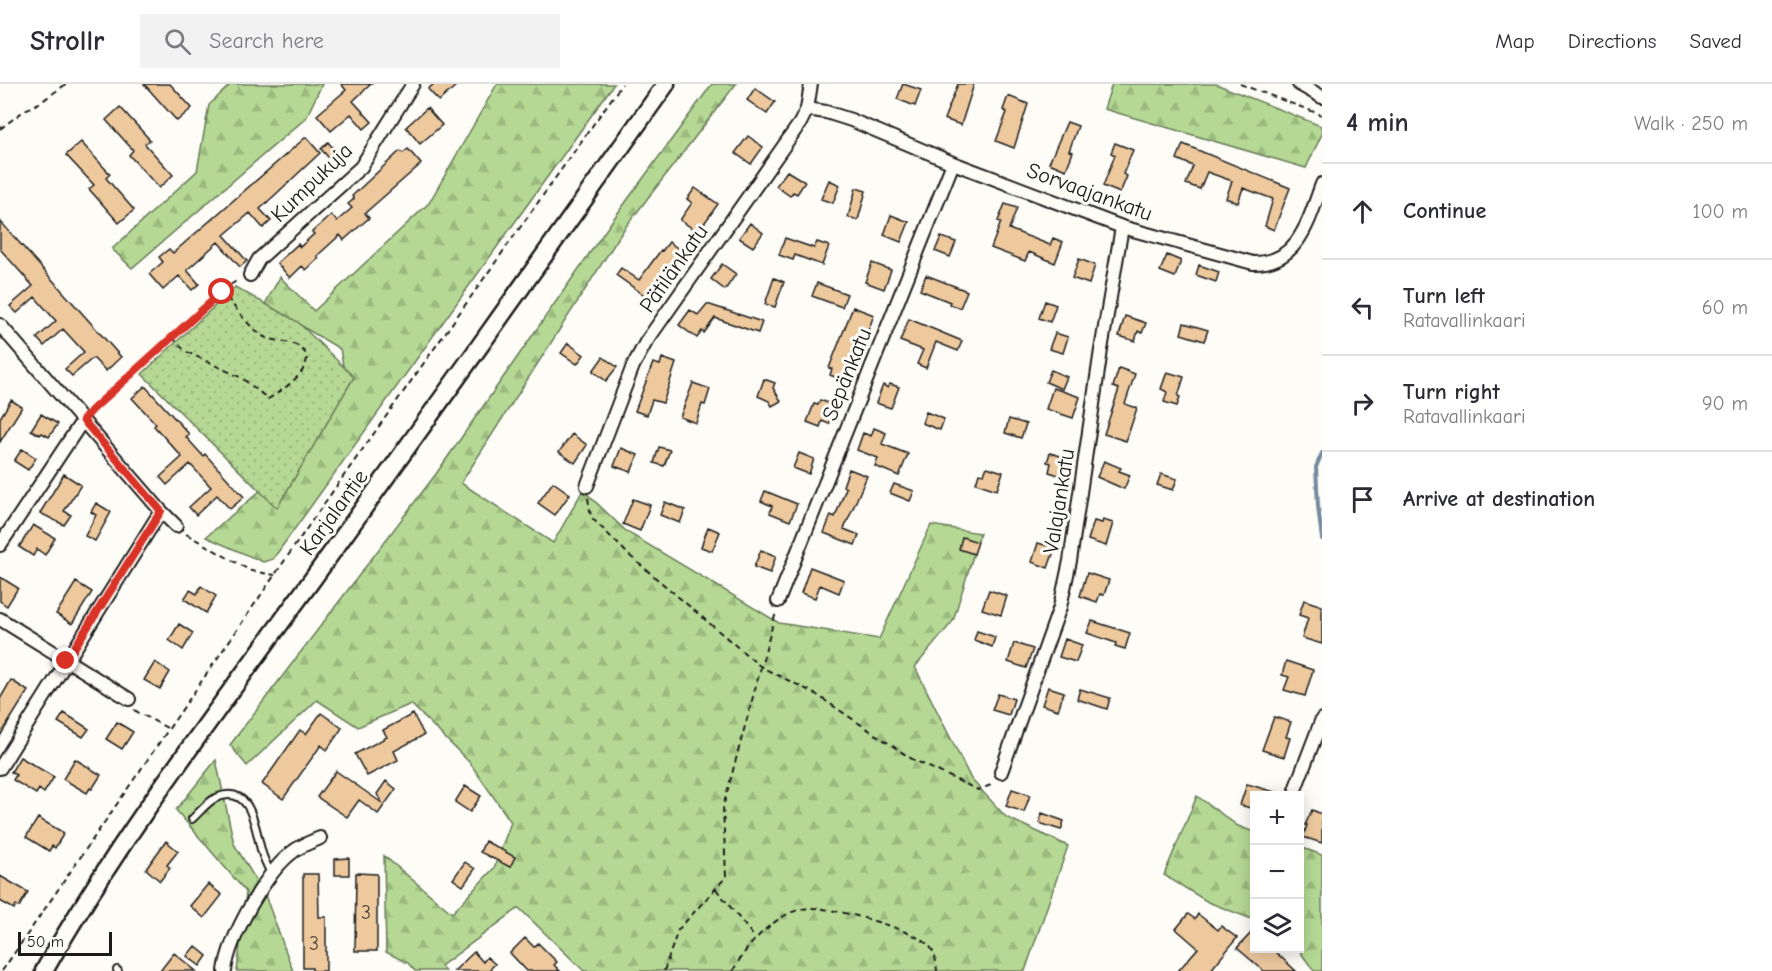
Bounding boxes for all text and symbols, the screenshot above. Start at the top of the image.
search box [140,14,560,68]
text: Strollr [30,25,104,57]
icon: search [161,25,194,58]
text: Search here [209,28,324,54]
text: Map [1495,29,1535,53]
text: Directions [1568,29,1657,53]
text: Saved [1690,29,1742,53]
text: 4 min [1346,108,1409,138]
text: Walk · 250 m [1634,112,1748,135]
street label: Kumpukuja [266,138,358,228]
street label: Sorvaajankatu [1023,157,1156,227]
icon: ahead [1346,195,1379,228]
text: Continue [1403,198,1486,224]
text: 100 m [1693,200,1748,223]
street label: Pätilänkatu [634,220,714,318]
route start [208,278,234,304]
text: Turn left [1403,283,1485,309]
icon: left [1346,291,1379,324]
text: 60 m [1702,296,1748,319]
text: Ratavallinkaari [1403,309,1525,332]
street label: Sepänkatu [817,324,877,424]
text: Turn right [1403,379,1500,405]
icon: right [1346,387,1379,420]
text: 90 m [1702,392,1748,415]
text: Ratavallinkaari [1403,405,1525,428]
street label: Valajankatu [1038,447,1080,555]
street label: Karjalantie [294,465,374,561]
icon: arrive [1346,483,1379,516]
text: Arrive at destination [1403,486,1595,512]
route end [52,647,78,673]
map controls [1250,791,1304,953]
button: + [1250,791,1304,845]
button: − [1250,845,1304,899]
button: layers [1250,899,1304,953]
house number: 3 [361,901,371,924]
scale bar [18,929,112,956]
house number: 3 [309,932,319,955]
text: 50 m [27,933,64,951]

